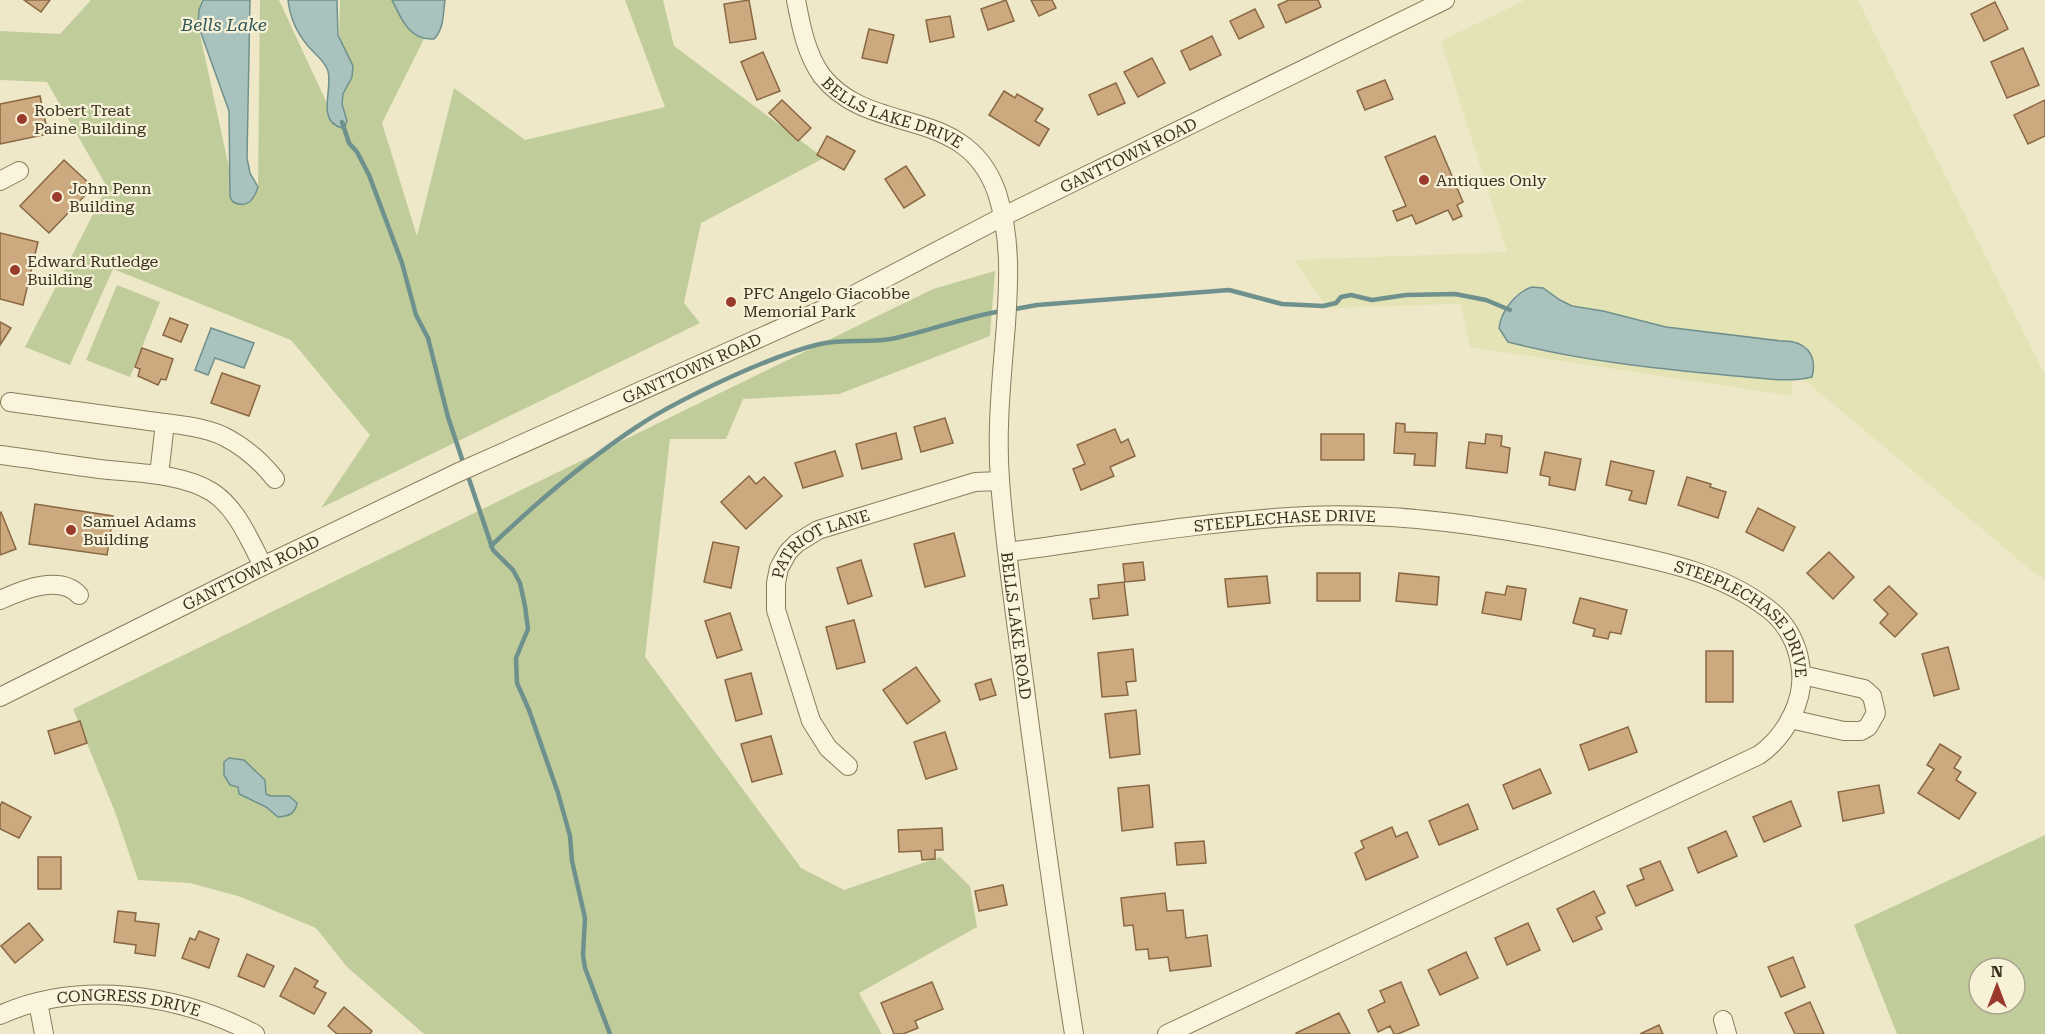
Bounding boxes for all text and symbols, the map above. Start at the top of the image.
water label: Bells Lake [180,14,267,35]
street label: BELLS LAKE DRIVE [818,73,966,152]
place label: Robert Treat Paine Building [34,101,147,138]
marker: Robert Treat Paine Building [15,112,29,126]
street label: GANTTOWN ROAD [1057,114,1200,197]
place label: Antiques Only [1436,171,1547,190]
marker: Antiques Only [1417,173,1431,187]
place label: John Penn Building [69,179,152,216]
marker: John Penn Building [50,190,64,204]
place label: Edward Rutledge Building [27,252,158,289]
marker: Edward Rutledge Building [8,263,22,277]
place label: PFC Angelo Giacobbe Memorial Park [743,284,910,321]
marker: PFC Angelo Giacobbe Memorial Park [724,295,738,309]
street label: GANTTOWN ROAD [619,329,764,408]
street label: PATRIOT LANE [768,506,872,580]
street label: STEEPLECHASE DRIVE [1193,506,1376,536]
place label: Samuel Adams Building [83,512,196,549]
marker: Samuel Adams Building [64,523,78,537]
street label: GANTTOWN ROAD [179,531,323,615]
street label: BELLS LAKE ROAD [997,551,1035,701]
street label: STEEPLECHASE DRIVE [1672,557,1811,679]
north arrow [1967,956,2027,1016]
text: N [1991,962,2003,981]
street label: CONGRESS DRIVE [55,986,203,1020]

